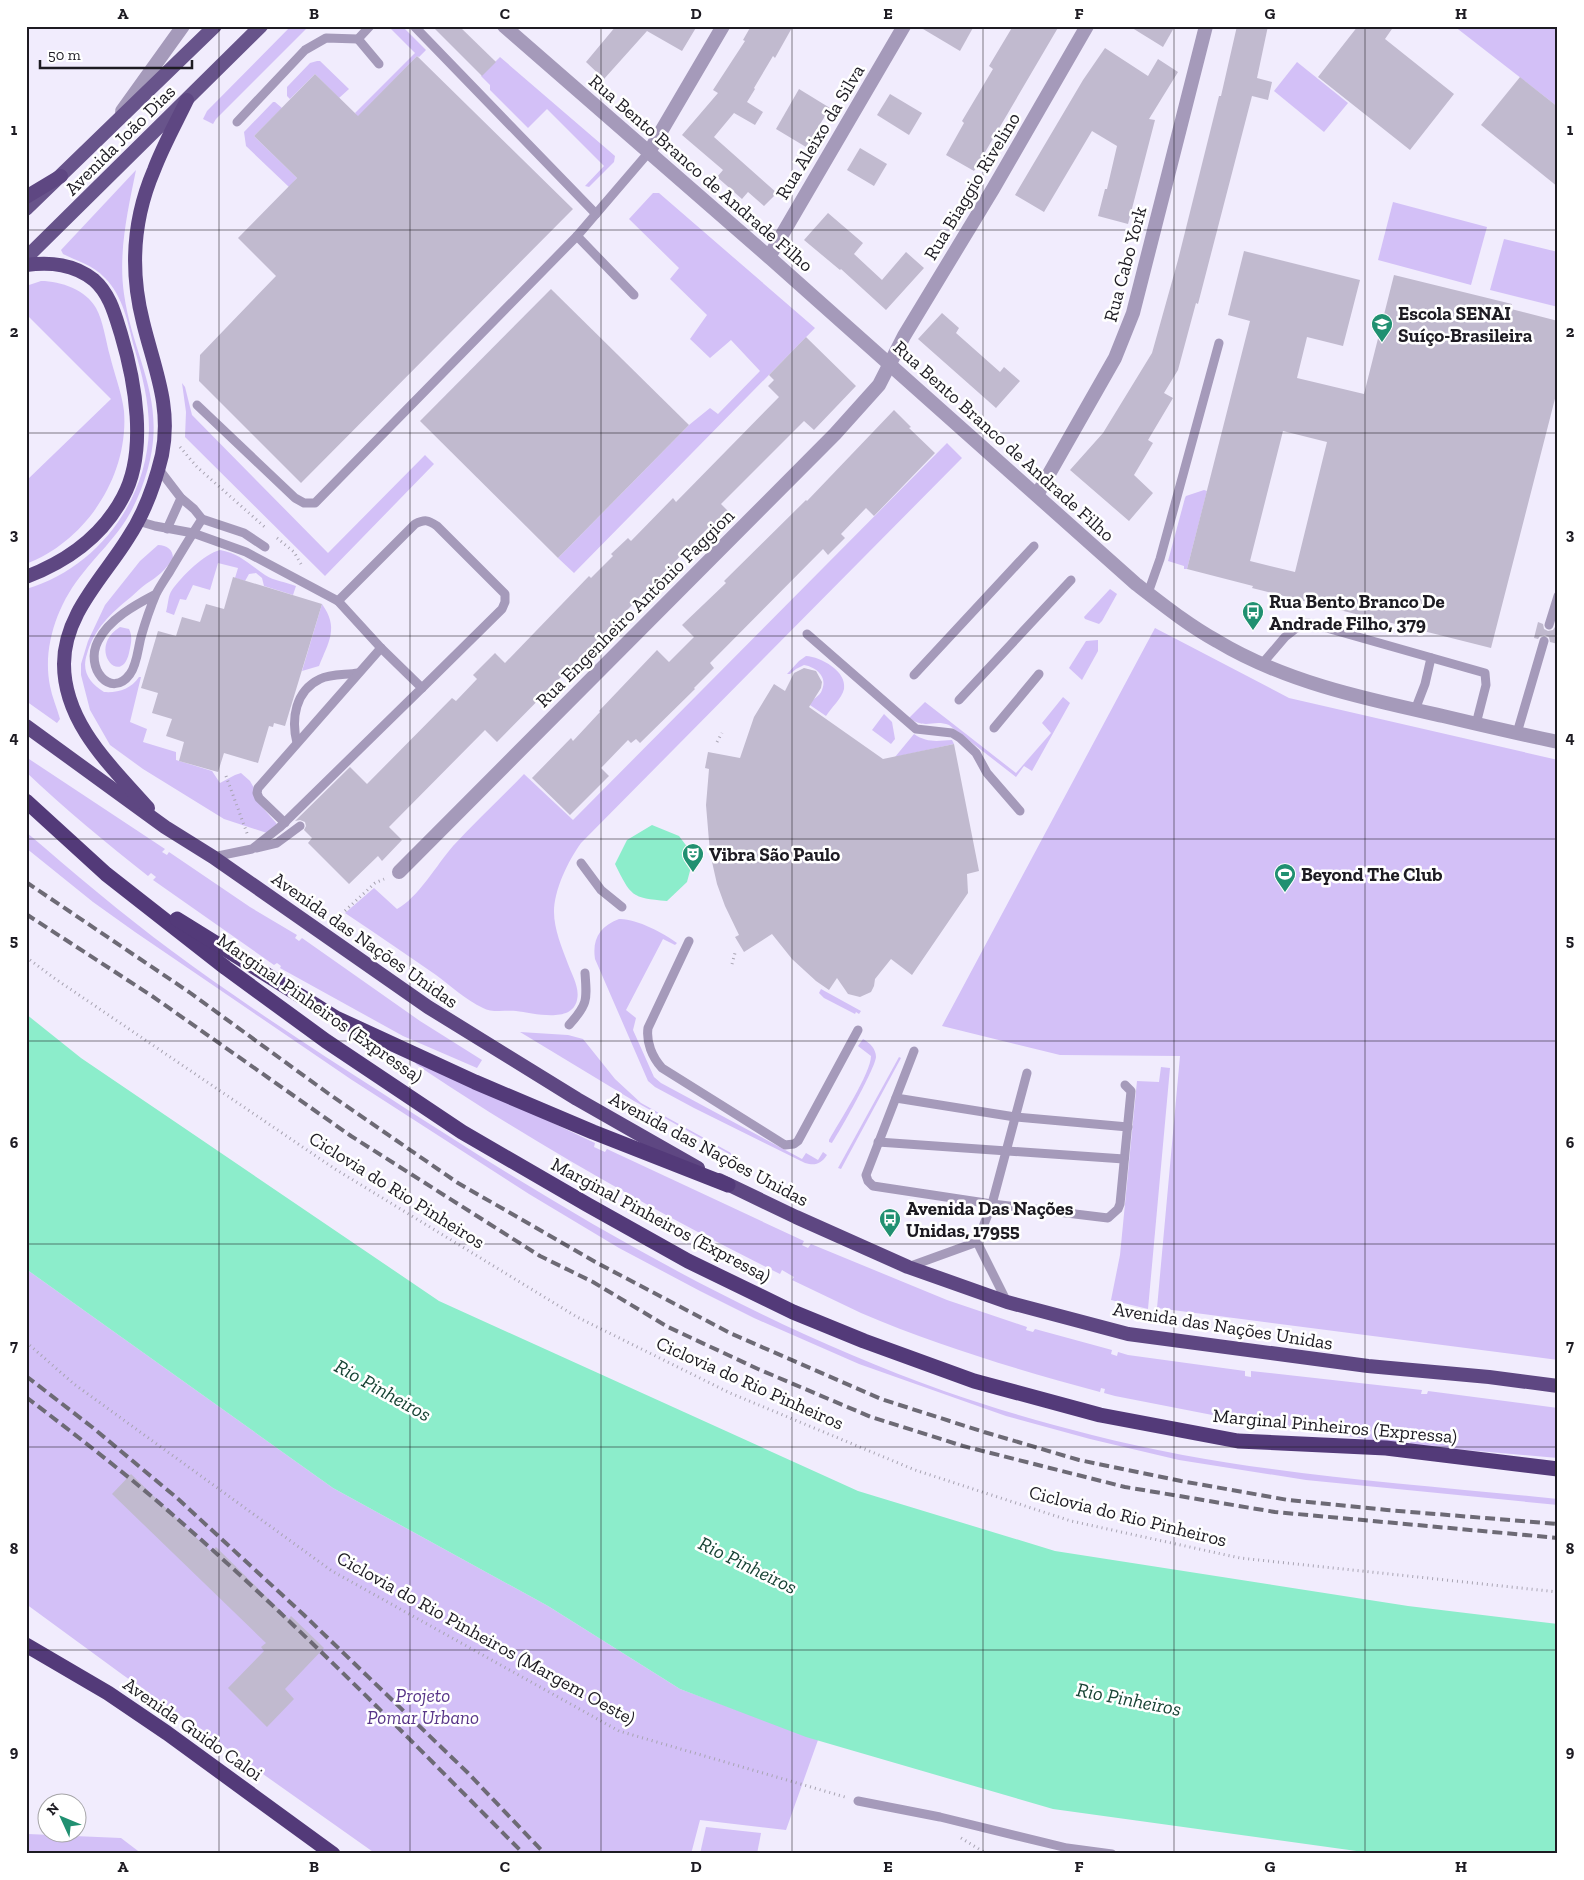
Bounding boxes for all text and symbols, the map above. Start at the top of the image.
text: A [118,4,129,23]
text: B [309,4,319,23]
text: C [500,4,510,23]
text: D [690,4,702,23]
text: E [883,4,893,23]
text: F [1074,4,1084,23]
text: G [1265,4,1276,23]
text: H [1455,4,1467,23]
scale bar [40,38,192,70]
text: 50 m [48,46,81,64]
street label: Rua Aleixo da Silva [771,60,869,204]
street label: Rua Bento Branco de Andrade Filho [584,69,818,277]
street label: Avenida João Dias [60,80,180,200]
street label: Rua Biaggio Rivelino [919,108,1025,264]
text: 1 [11,120,18,139]
text: 1 [1567,120,1574,139]
street label: Rua Cabo York [1099,204,1151,324]
place label: Escola SENAI Suíço-Brasileira [1398,302,1533,347]
school or university icon: Escola SENAI Suíço-Brasileira [1370,312,1394,343]
text: 2 [10,322,19,341]
text: 2 [1566,322,1575,341]
street label: Rua Bento Branco de Andrade Filho [889,336,1119,547]
street label: Rua Engenheiro Antônio Faggion [531,504,739,712]
text: 3 [10,525,19,544]
text: 3 [1566,525,1575,544]
place label: Rua Bento Branco De Andrade Filho, 379 [1269,590,1445,635]
bus stop icon: Rua Bento Branco De Andrade Filho, 379 [1241,600,1265,631]
text: 4 [9,728,19,747]
text: 4 [1565,728,1575,747]
theatre icon: Vibra São Paulo [681,842,705,873]
place label: Vibra São Paulo [709,843,840,866]
sports icon: Beyond The Club [1273,862,1297,893]
place label: Beyond The Club [1301,863,1443,886]
street label: Avenida das Nações Unidas [267,867,463,1013]
street label: Marginal Pinheiros (Expressa) [213,928,427,1088]
text: 5 [10,931,18,950]
text: 5 [1566,931,1574,950]
street label: Avenida das Nações Unidas [605,1087,813,1211]
street label: Ciclovia do Rio Pinheiros [305,1126,489,1254]
text: 6 [10,1133,19,1152]
text: 6 [1566,1133,1575,1152]
street label: Marginal Pinheiros (Expressa) [547,1152,775,1288]
place label: Avenida Das Nações Unidas, 17955 [906,1197,1074,1242]
bus stop icon: Avenida Das Nações Unidas, 17955 [878,1207,902,1238]
street label: Avenida das Nações Unidas [1111,1297,1335,1355]
street label: Ciclovia do Rio Pinheiros [653,1331,847,1435]
text: 7 [10,1336,18,1355]
text: 7 [1566,1336,1574,1355]
water label: Rio Pinheiros [331,1354,435,1426]
street label: Marginal Pinheiros (Expressa) [1212,1404,1458,1448]
street label: Ciclovia do Rio Pinheiros [1027,1480,1229,1552]
water label: Rio Pinheiros [695,1531,801,1599]
text: 8 [10,1539,19,1558]
text: 8 [1566,1539,1575,1558]
street label: Ciclovia do Rio Pinheiros (Margem Oeste) [333,1546,639,1730]
street label: Avenida Guido Caloi [119,1672,267,1786]
water label: Rio Pinheiros [1074,1677,1184,1721]
park label: Projeto Pomar Urbano [367,1684,479,1729]
text: 9 [10,1742,19,1761]
text: 9 [1566,1742,1575,1761]
north arrow [38,1792,88,1842]
text: N [43,1799,63,1819]
text: A [118,1857,129,1876]
text: B [309,1857,319,1876]
text: C [500,1857,510,1876]
text: D [690,1857,702,1876]
text: E [883,1857,893,1876]
text: F [1074,1857,1084,1876]
text: G [1265,1857,1276,1876]
text: H [1455,1857,1467,1876]

